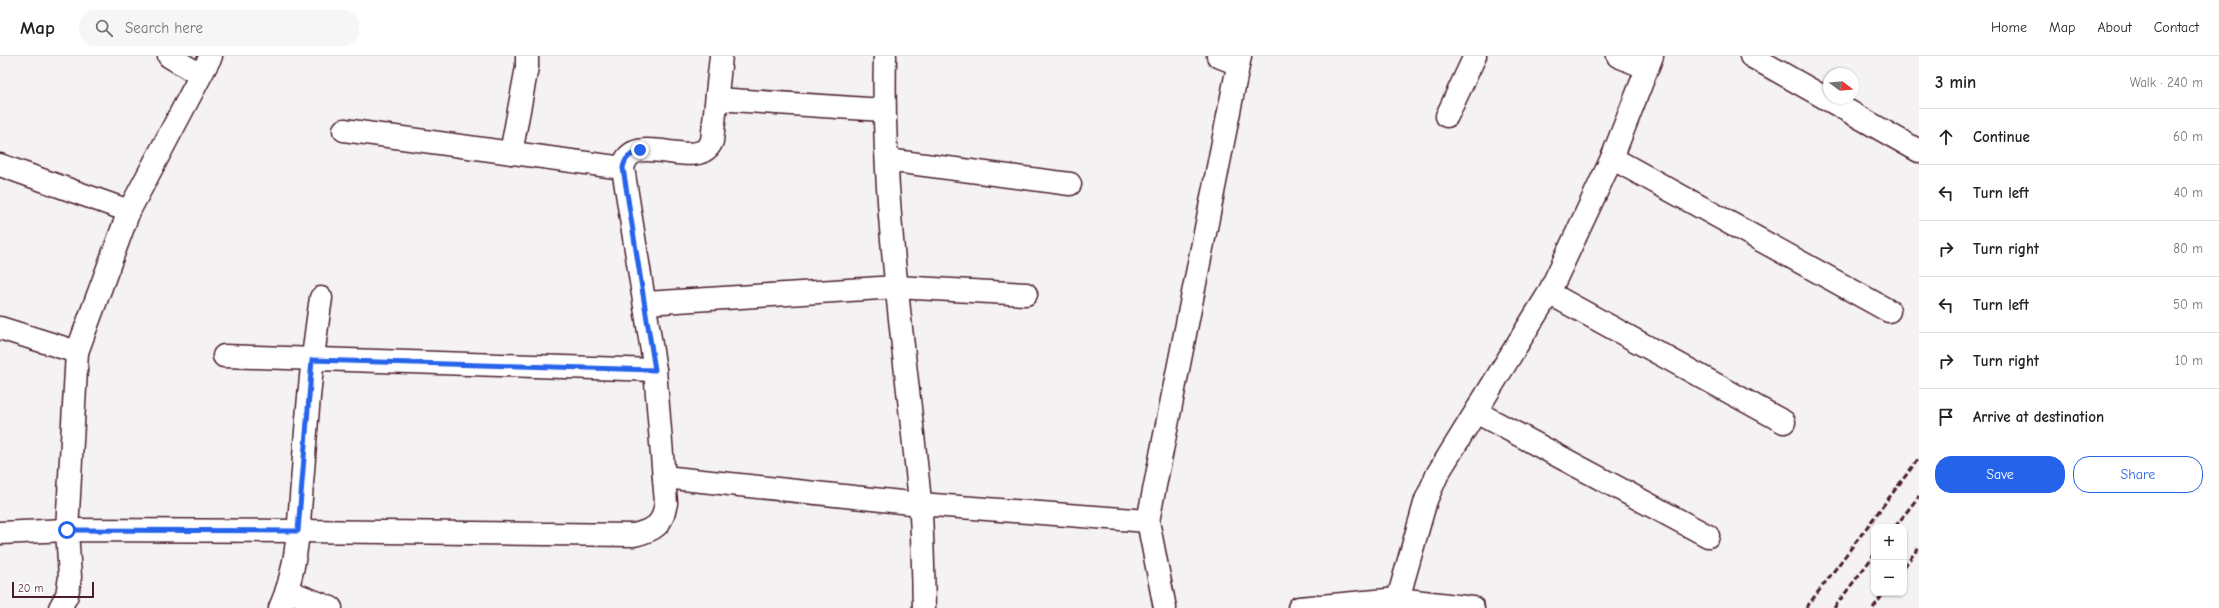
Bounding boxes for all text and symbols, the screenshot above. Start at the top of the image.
search box [79,10,359,46]
text: Map [20,17,55,39]
icon: search [93,17,115,39]
text: Search here [125,19,203,37]
text: Home [1991,19,2027,36]
text: Map [2049,19,2075,36]
text: About [2097,19,2132,36]
text: Contact [2154,19,2199,36]
north arrow [1823,68,1859,104]
text: 3 min [1935,73,1976,92]
text: Walk · 240 m [2130,75,2203,90]
icon: ahead [1935,126,1957,148]
text: Continue [1973,128,2030,146]
text: 60 m [2173,129,2203,144]
route end [631,141,649,159]
icon: left [1935,182,1957,204]
text: Turn left [1973,184,2029,202]
text: 40 m [2174,185,2203,200]
icon: right [1935,238,1957,260]
text: Turn right [1973,240,2039,258]
text: 80 m [2173,241,2203,256]
icon: left [1935,294,1957,316]
text: Turn left [1973,296,2029,314]
text: 50 m [2173,297,2203,312]
icon: right [1935,350,1957,372]
text: Turn right [1973,352,2039,370]
text: 10 m [2175,353,2203,368]
icon: arrive [1935,406,1957,428]
text: Arrive at destination [1973,408,2104,426]
button: Save [1935,456,2065,493]
button: Share [2073,456,2203,493]
route start [58,521,76,539]
map controls [1871,524,1907,596]
button: + [1871,524,1907,560]
button: − [1871,560,1907,596]
scale bar [12,580,94,599]
text: 20 m [18,582,43,595]

